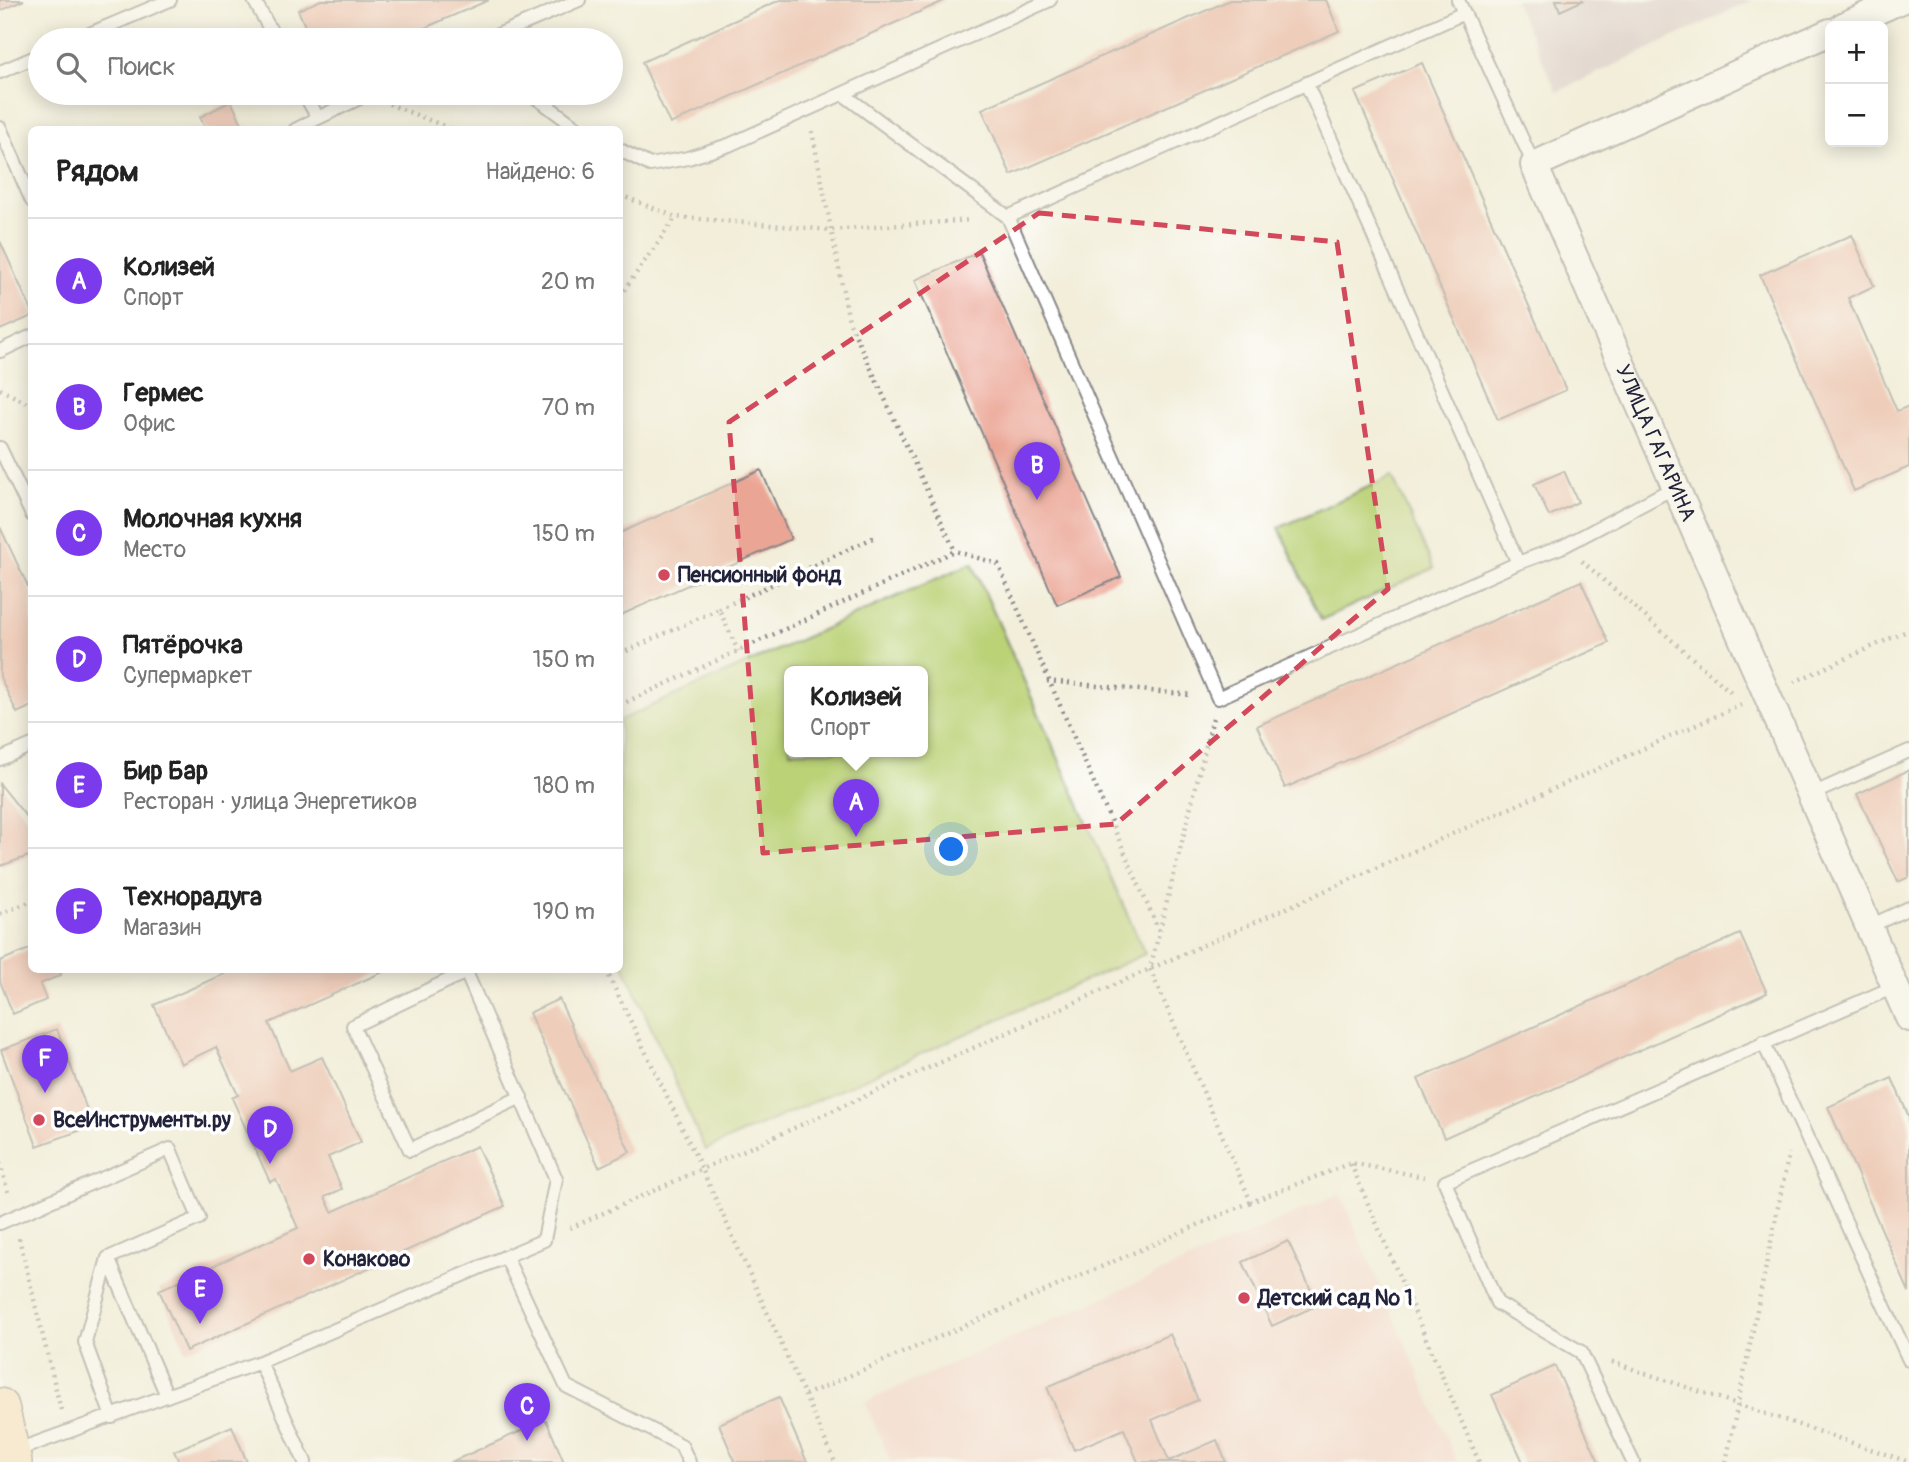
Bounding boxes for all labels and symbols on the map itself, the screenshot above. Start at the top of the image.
street label: УЛИЦА ГАГАРИНА [1609,361,1702,526]
pin: B [1014,442,1060,500]
place label: Пенсионный фонд [678,562,841,589]
marker: Пенсионный фонд [656,567,672,583]
pin: A [833,779,879,837]
your location [934,832,968,866]
pin: F [22,1035,68,1093]
pin: D [247,1106,293,1164]
place label: ВсеИнструменты.ру [53,1107,231,1134]
marker: ВсеИнструменты.ру [31,1112,47,1128]
place label: Конаково [323,1246,411,1273]
marker: Конаково [301,1251,317,1267]
pin: E [177,1266,223,1324]
place label: Детский сад № 1 [1256,1285,1413,1312]
marker: Детский сад № 1 [1236,1290,1252,1306]
pin: C [504,1383,550,1441]

